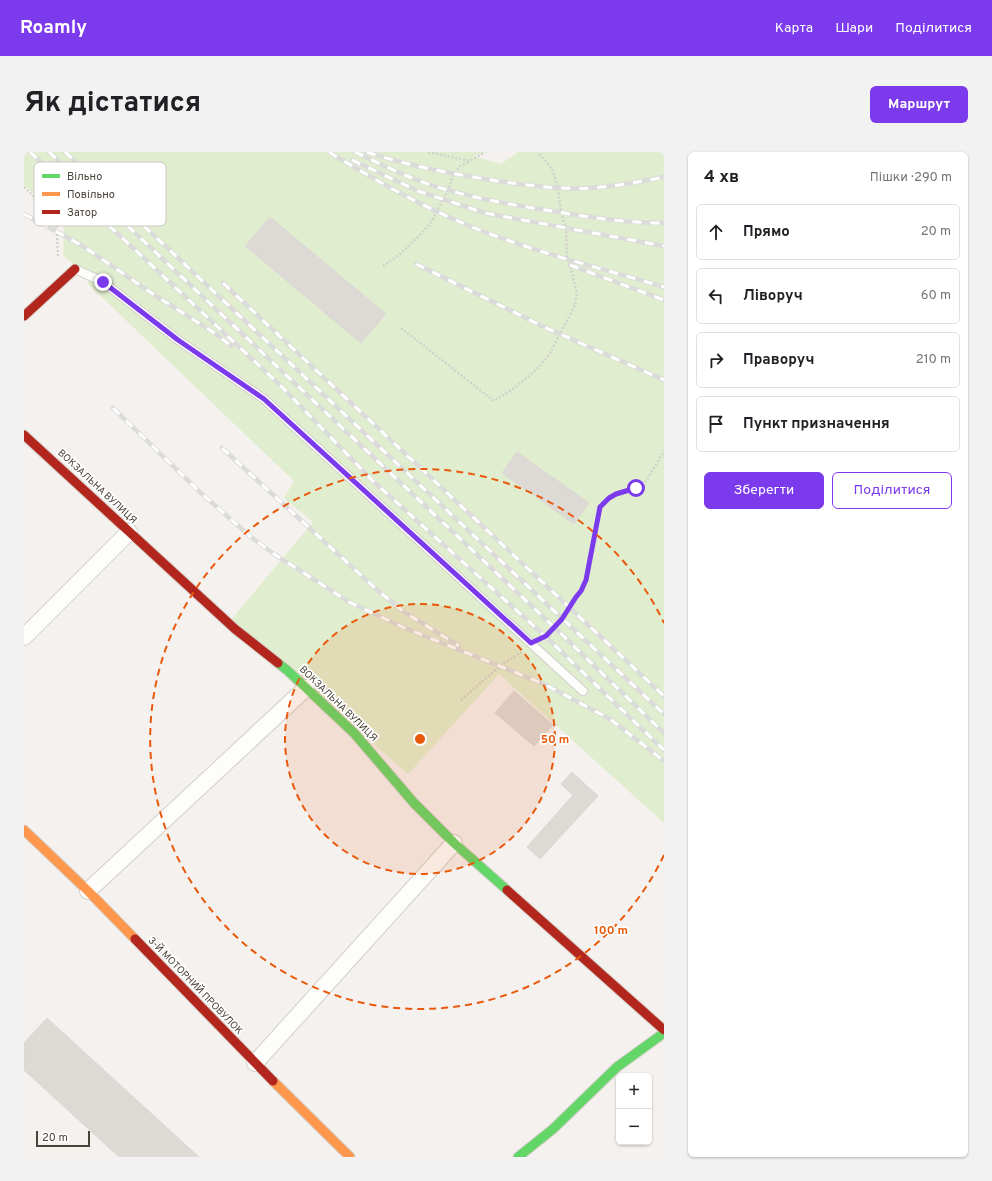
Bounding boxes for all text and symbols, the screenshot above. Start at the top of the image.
text: Roamly [20,16,87,40]
text: Карта [775,20,813,37]
text: Шари [835,20,873,37]
text: Поділитися [895,20,972,37]
text: Як дістатися [24,86,201,122]
button: Маршрут [870,86,968,123]
legend [34,162,166,226]
text: 4 хв [704,167,739,189]
text: Вільно [67,170,102,184]
text: Пішки · 290 m [870,170,952,186]
text: Повільно [67,188,115,202]
text: Затор [67,206,97,220]
icon: ahead [705,221,727,243]
text: Прямо [743,223,790,242]
text: 20 m [921,224,951,240]
route end [94,273,112,291]
icon: left [705,285,727,307]
text: Ліворуч [743,287,803,306]
text: 60 m [921,288,951,304]
icon: right [705,349,727,371]
text: Праворуч [743,351,814,370]
text: 210 m [916,352,951,368]
icon: arrive [705,413,727,435]
text: Пункт призначення [743,415,890,434]
street label: ВОКЗАЛЬНА ВУЛИЦЯ [55,447,139,527]
button: Зберегти [704,472,824,509]
button: Поділитися [832,472,952,509]
route start [627,479,645,497]
street label: ВОКЗАЛЬНА ВУЛИЦЯ [296,663,380,745]
centre of rings [413,732,427,746]
text: 50 m [541,732,569,748]
text: 100 m [594,923,628,939]
street label: 3-Й МОТОРНИЙ ПРОВУЛОК [145,934,245,1038]
map controls [616,1073,652,1145]
button: + [616,1073,652,1109]
button: − [616,1109,652,1145]
scale bar [36,1129,90,1148]
text: 20 m [42,1131,68,1145]

